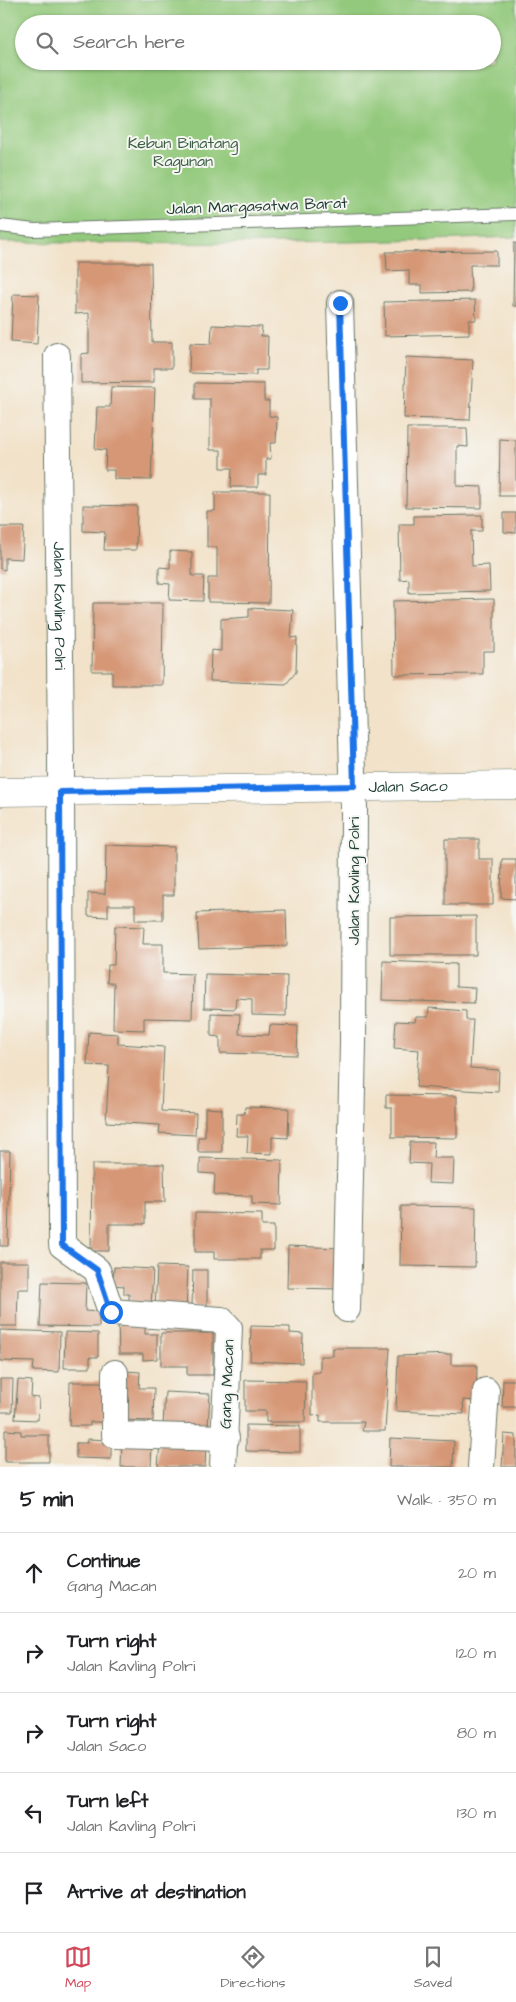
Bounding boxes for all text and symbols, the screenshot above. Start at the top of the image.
search box [15,15,501,70]
icon: search [33,29,61,57]
text: Search here [73,29,185,56]
park label: Kebun Binatang Ragunan [128,132,238,173]
street label: Jalan Margasatwa Barat [166,192,349,221]
route end [329,292,352,315]
street label: Jalan Kavling Polri [48,542,71,671]
street label: Jalan Saco [368,775,448,798]
street label: Jalan Kavling Polri [343,816,366,945]
route start [100,1301,123,1324]
street label: Gang Macan [214,1339,241,1429]
text: 5 min [20,1485,73,1514]
text: Walk · 350 m [397,1489,496,1511]
text: Continue [67,1548,141,1575]
icon: ahead [20,1559,48,1587]
text: 20 m [458,1562,496,1584]
text: Gang Macan [67,1575,157,1597]
text: Turn right [67,1628,156,1655]
icon: right [20,1639,48,1667]
text: 120 m [456,1642,496,1664]
text: Jalan Kavling Polri [67,1655,195,1677]
text: Turn right [67,1708,156,1735]
icon: right [20,1719,48,1747]
text: 80 m [457,1722,496,1744]
text: Jalan Saco [67,1735,146,1757]
text: Turn left [67,1788,148,1815]
icon: left [20,1799,48,1827]
text: 130 m [457,1802,496,1824]
text: Jalan Kavling Polri [67,1815,195,1837]
icon: arrive [20,1879,48,1907]
text: Arrive at destination [67,1879,246,1906]
tab: Map [64,1943,92,1993]
tab: Directions [220,1943,285,1993]
tab: Saved [414,1943,452,1993]

